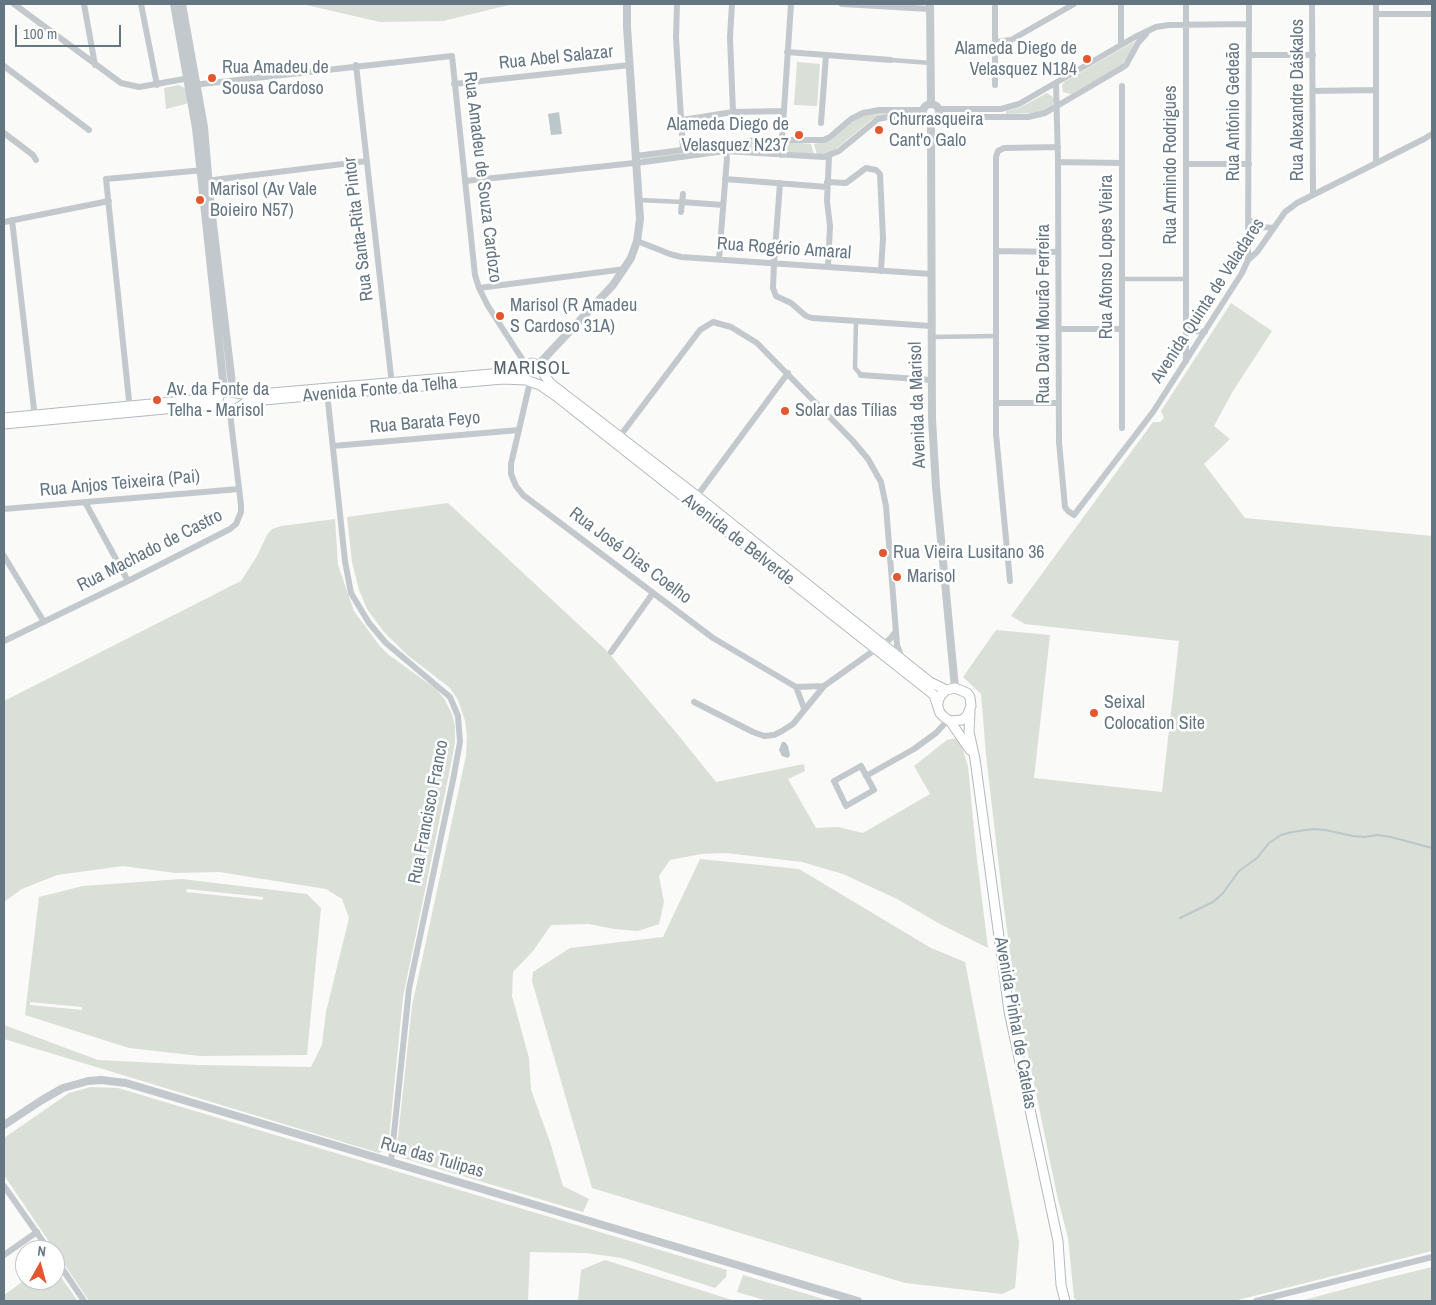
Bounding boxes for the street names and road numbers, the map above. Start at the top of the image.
street label: Rua Alexandre Dáskalos [1287,19,1309,181]
street label: Rua Abel Salazar [498,41,614,75]
street label: Rua António Gedeão [1223,43,1245,181]
street label: Rua Amadeu de Souza Cardozo [458,70,506,284]
street label: Rua Armindo Rodrigues [1160,85,1182,245]
street label: Rua Santa-Rita Pintor [339,156,379,302]
street label: Rua Afonso Lopes Vieira [1096,175,1118,339]
street label: Avenida Quinta de Valadares [1147,214,1269,388]
street label: Rua David Mourão Ferreira [1033,224,1055,404]
street label: Rua Rogério Amaral [716,234,852,264]
street label: Avenida da Marisol [905,341,931,469]
street label: Avenida Fonte da Telha [302,372,458,408]
street label: Rua Barata Feyo [369,407,481,439]
street label: Rua Anjos Teixeira (Pai) [39,466,201,502]
street label: Avenida de Belverde [677,489,799,591]
street label: Rua José Dias Coelho [565,503,695,609]
street label: Rua Machado de Castro [74,505,226,597]
street label: Rua Francisco Franco [404,738,454,886]
street label: Avenida Pinhal de Catelas [989,935,1041,1111]
street label: Rua das Tulipas [378,1133,486,1183]

